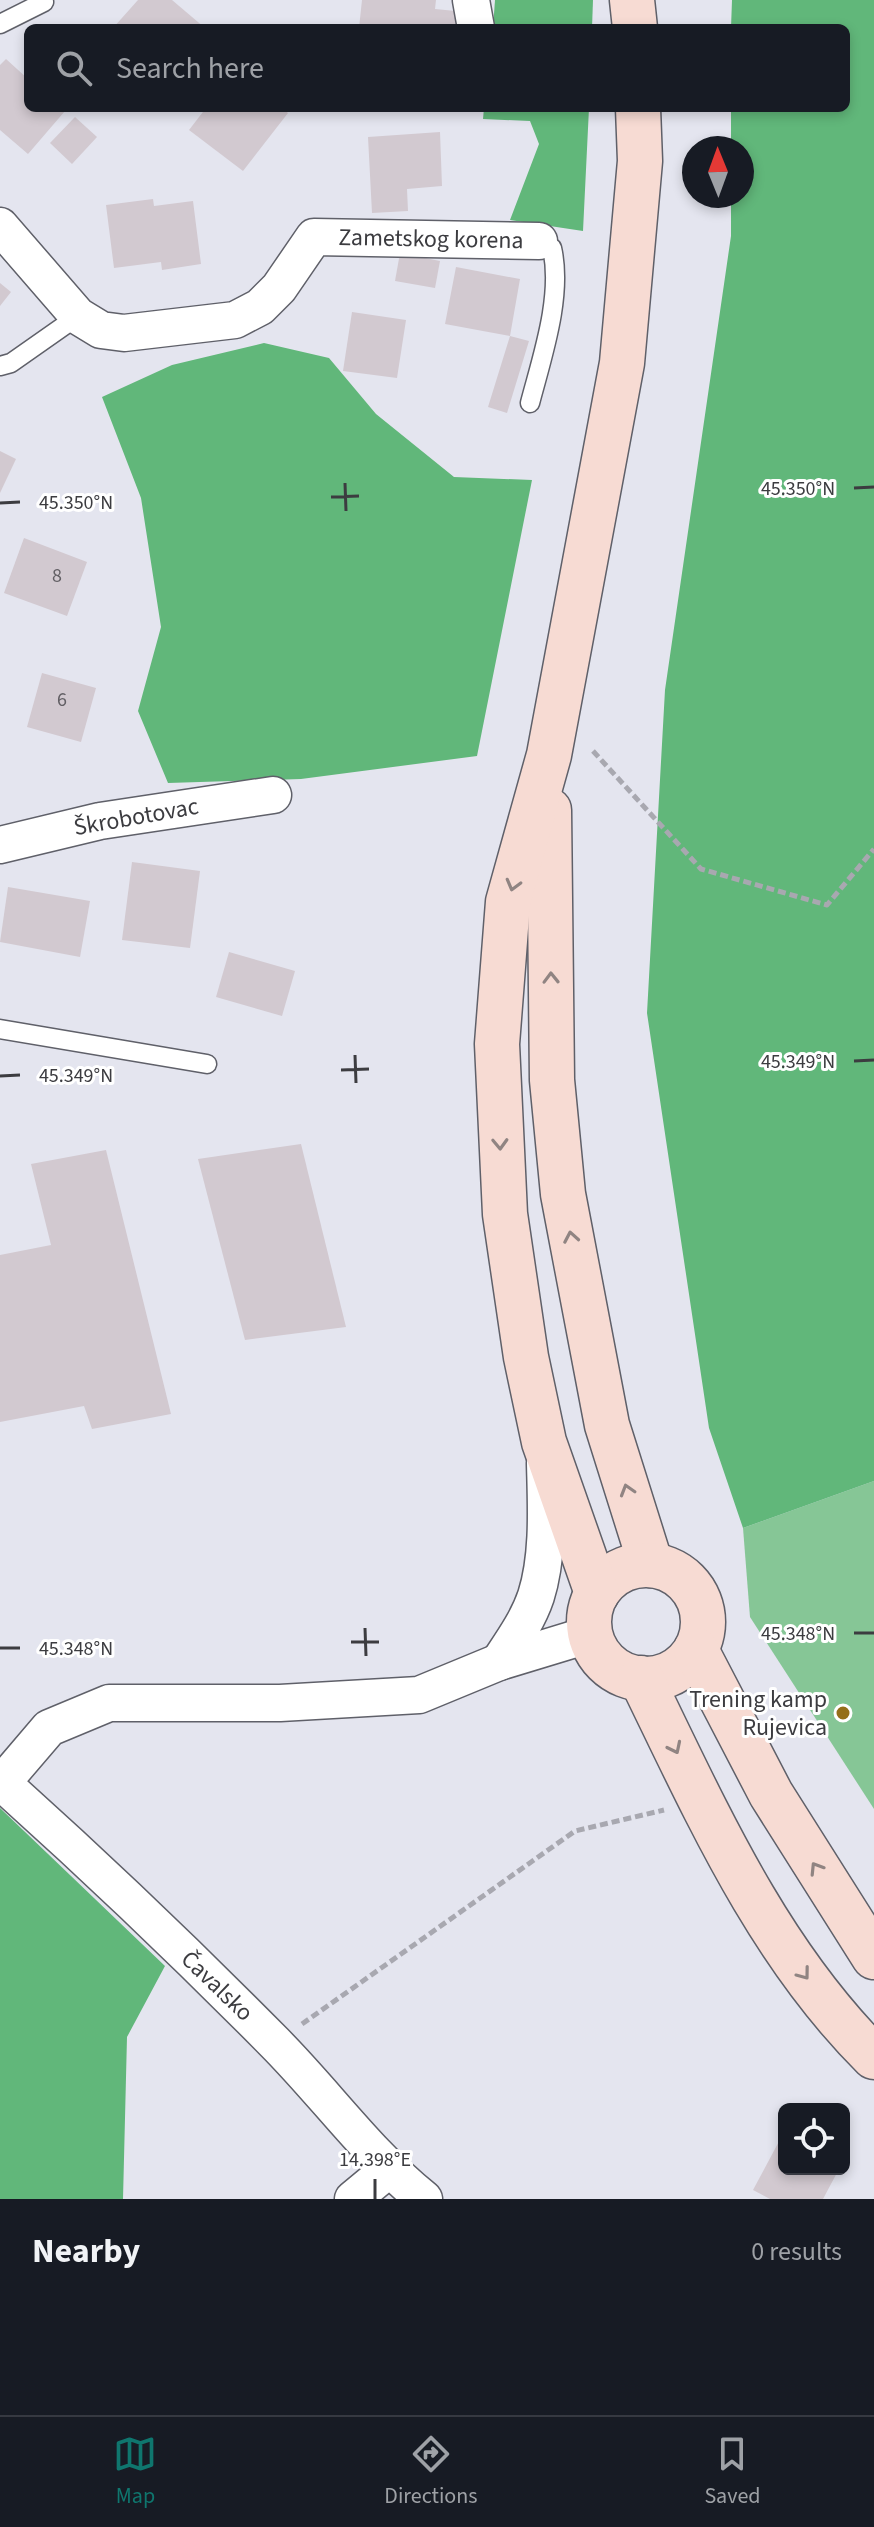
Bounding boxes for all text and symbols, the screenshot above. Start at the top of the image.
search box [24,24,850,112]
icon: search [52,46,96,90]
text: Search here [116,47,264,90]
north arrow [682,136,754,208]
street label: Zametskog korena [338,220,524,258]
text: 45.350°N [761,475,835,503]
text: 45.350°N [39,489,113,517]
house number: 8 [52,562,62,590]
house number: 6 [57,686,67,714]
street label: Škrobotovac [71,789,201,845]
one-way arrow [506,877,522,891]
one-way arrow [542,971,559,984]
text: 45.349°N [761,1048,835,1076]
text: 45.349°N [39,1062,113,1090]
one-way arrow [491,1138,508,1151]
one-way arrow [563,1230,580,1244]
one-way arrow [621,1484,637,1498]
text: 45.348°N [761,1620,835,1648]
text: 45.348°N [39,1635,113,1663]
place label: Trening kamp Rujevica [689,1682,827,1745]
marker: Trening kamp Rujevica [834,1704,852,1722]
one-way arrow [666,1740,681,1755]
one-way arrow [811,1862,826,1877]
street label: Čavalsko [173,1942,261,2030]
one-way arrow [794,1965,808,1980]
map controls [778,2103,850,2175]
button: locate [778,2103,850,2175]
text: 14.398°E [339,2146,411,2174]
text: Nearby [32,2227,140,2276]
text: 0 results [751,2233,842,2270]
tab: Map [113,2432,157,2512]
tab: Directions [384,2432,477,2512]
tab: Saved [704,2432,761,2512]

